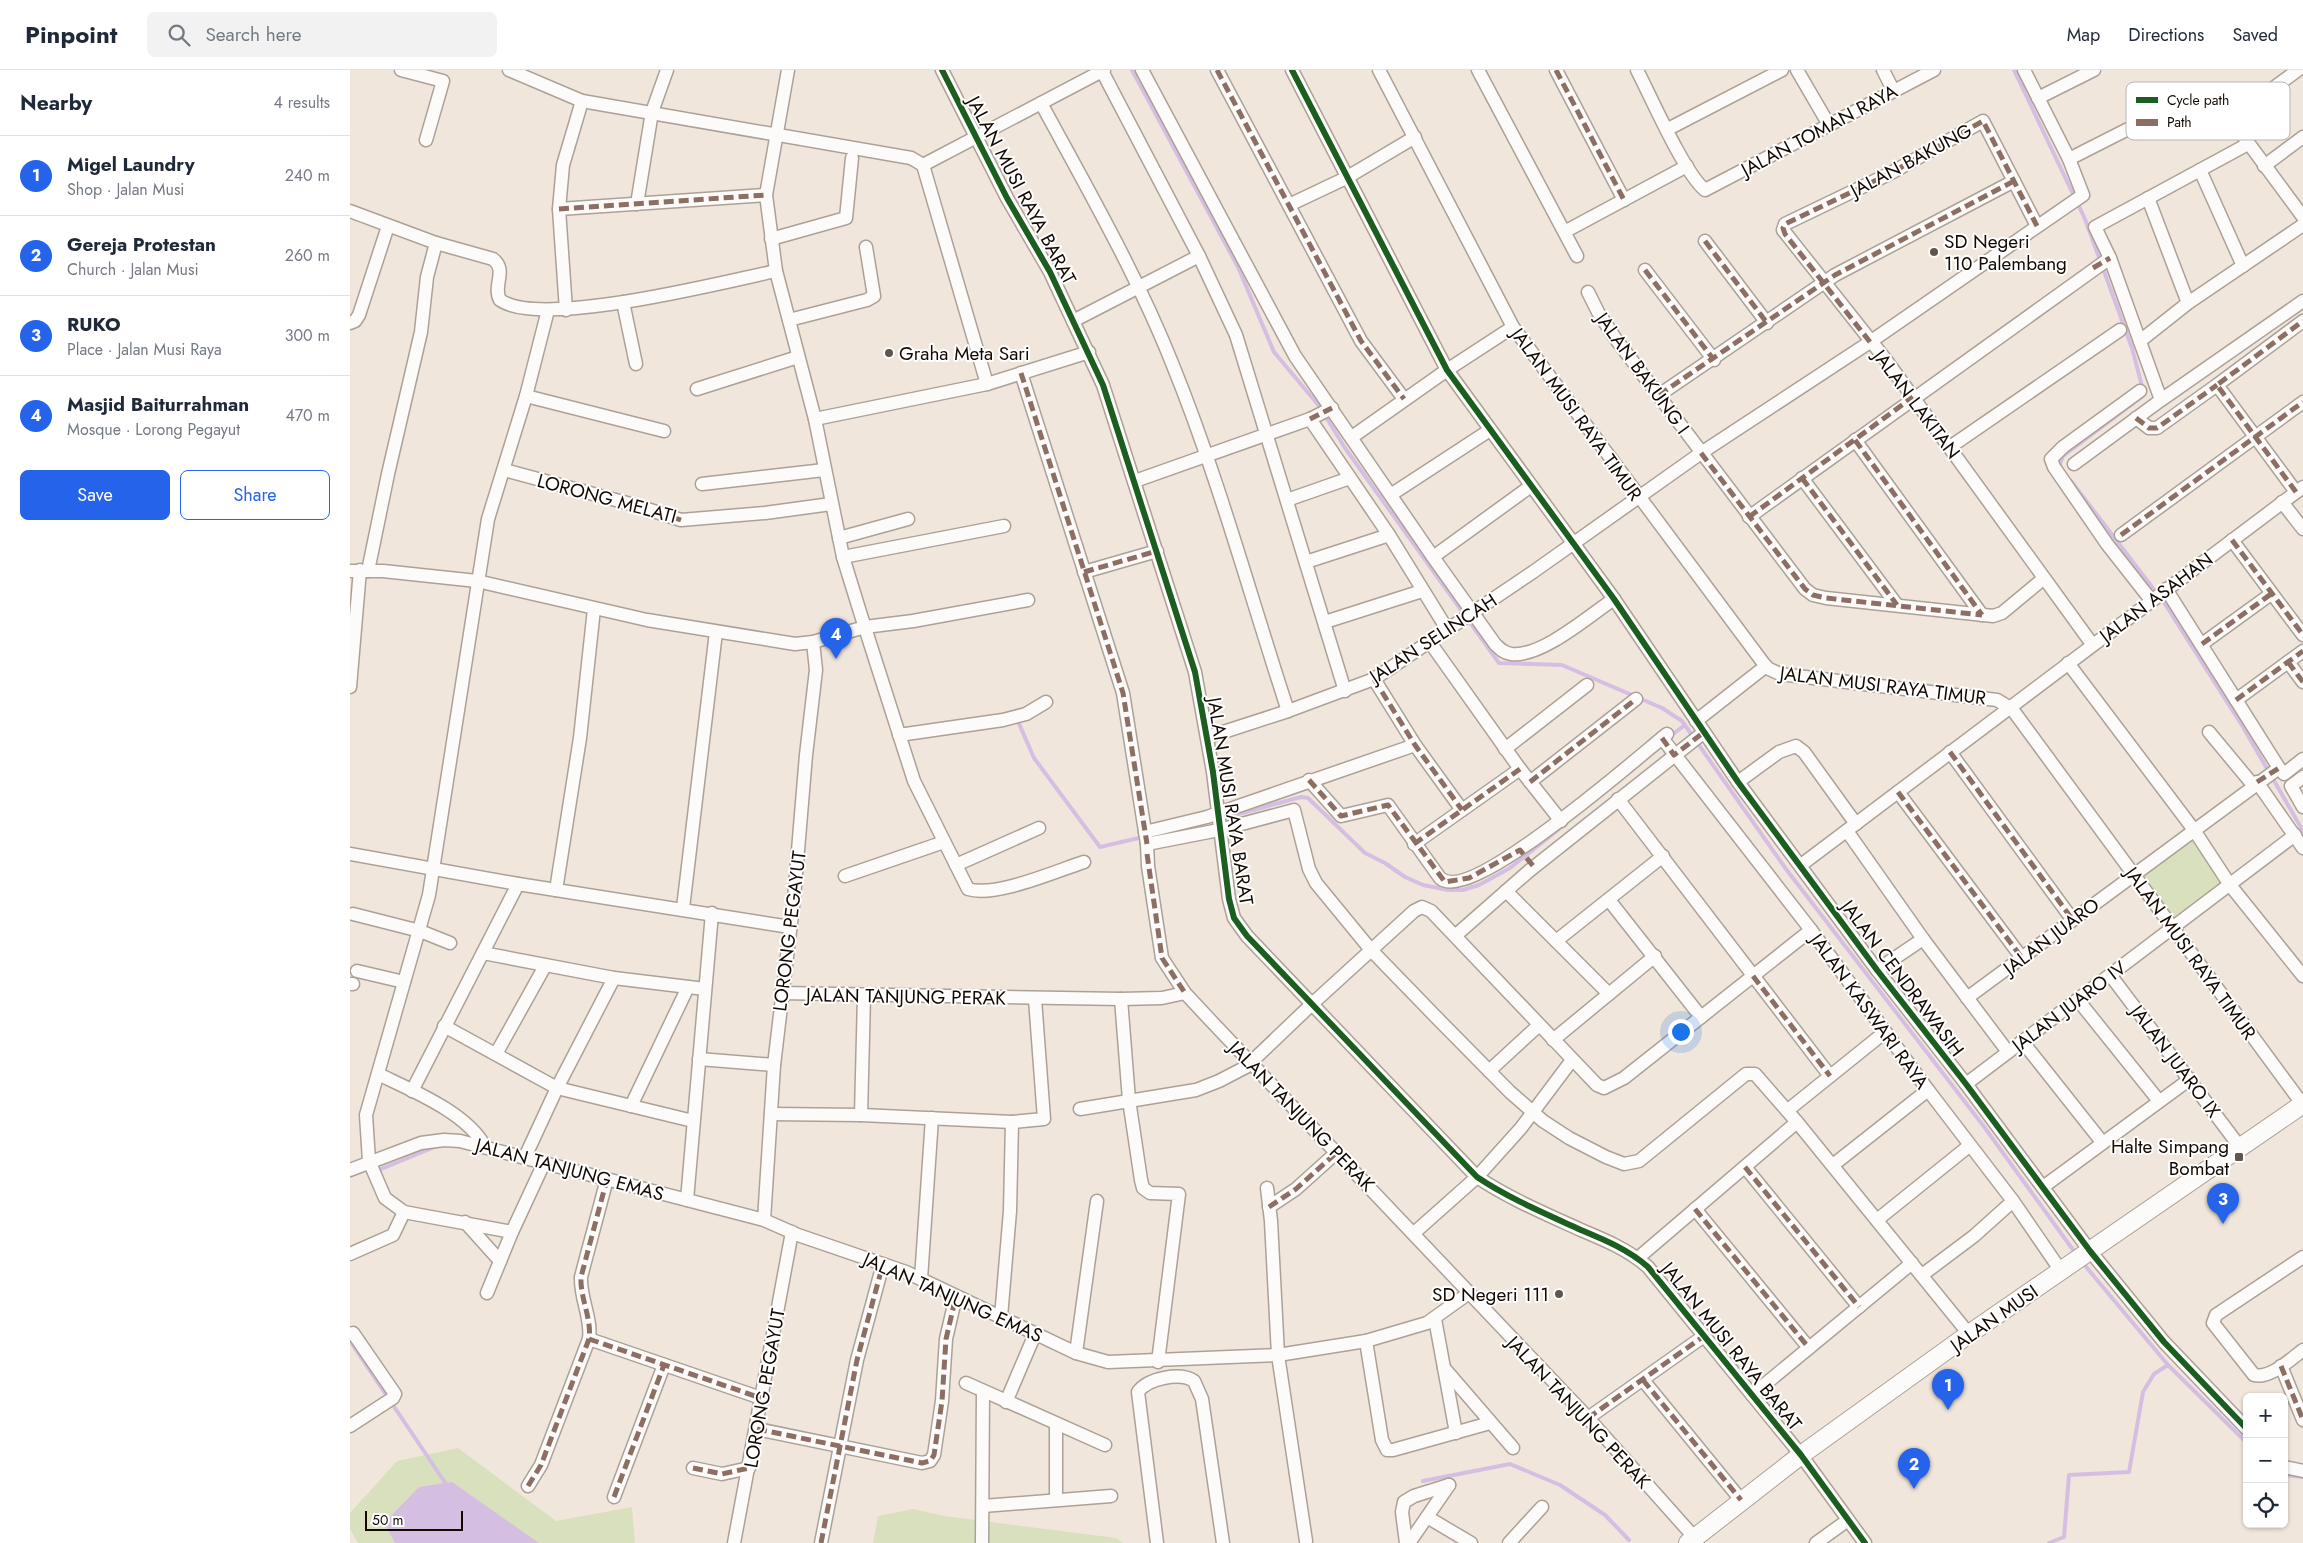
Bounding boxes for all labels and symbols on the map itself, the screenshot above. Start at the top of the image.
street label: JALAN TOMAN RAYA [1734,78,1903,185]
legend [2126,82,2290,140]
street label: JALAN MUSI RAYA BARAT [959,89,1083,289]
text: Cycle path [2167,90,2229,110]
text: Path [2167,112,2192,132]
street label: JALAN BAKUNG [1843,117,1977,205]
place label: SD Negeri 110 Palembang [1944,228,2067,277]
marker: SD Negeri 110 Palembang [1928,246,1940,258]
street label: JALAN BAKUNG I [1587,304,1696,440]
street label: JALAN MUSI RAYA TIMUR [1503,320,1649,506]
place label: Graha Meta Sari [899,340,1030,367]
street label: JALAN LAKITAN [1865,342,1967,465]
marker: Graha Meta Sari [883,347,895,359]
street label: LORONG MELATI [534,467,680,530]
street label: JALAN ASAHAN [2092,546,2219,651]
street label: JALAN SELINCAH [1362,587,1502,691]
pin: 4 [820,618,852,659]
street label: JALAN MUSI RAYA TIMUR [1775,659,1988,712]
street label: JALAN MUSI RAYA BARAT [1200,692,1260,907]
street label: LORONG PEGAYUT [766,849,813,1013]
street label: JALAN MUSI RAYA TIMUR [2117,859,2263,1045]
street label: JALAN JUARO [1995,891,2105,983]
street label: JALAN CENDRAWASIH [1833,892,1970,1062]
street label: JALAN KASWARI RAYA [1802,926,1936,1095]
street label: JALAN JUARO IV [2004,954,2132,1060]
street label: JALAN TANJUNG PERAK [803,981,1006,1012]
street label: JALAN JUARO IX [2122,997,2227,1124]
your location [1668,1019,1694,1045]
street label: JALAN TANJUNG PERAK [1220,1033,1381,1198]
street label: JALAN TANJUNG EMAS [470,1131,667,1208]
place label: Halte Simpang Bombat [2111,1133,2229,1182]
marker: Halte Simpang Bombat [2233,1151,2245,1163]
pin: 3 [2207,1183,2239,1224]
street label: JALAN TANJUNG EMAS [856,1244,1047,1349]
street label: JALAN MUSI RAYA BARAT [1653,1254,1808,1436]
street label: JALAN MUSI [1942,1278,2044,1360]
place label: SD Negeri 111 [1432,1281,1549,1308]
marker: SD Negeri 111 [1553,1288,1565,1300]
street label: LORONG PEGAYUT [737,1306,792,1470]
street label: JALAN TANJUNG PERAK [1499,1328,1657,1495]
pin: 1 [1932,1369,1964,1410]
pin: 2 [1898,1448,1930,1489]
scale bar [365,1508,462,1531]

